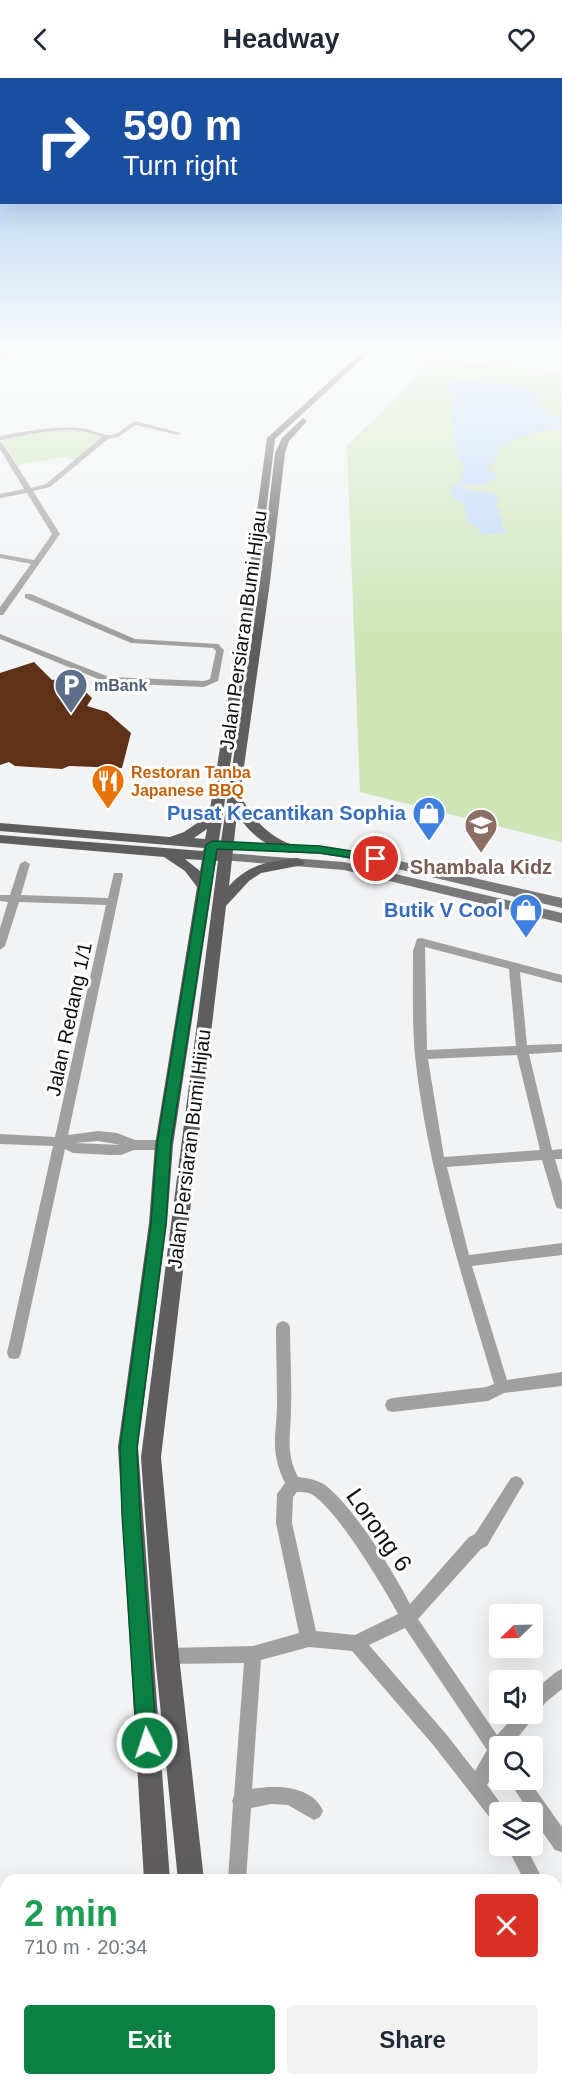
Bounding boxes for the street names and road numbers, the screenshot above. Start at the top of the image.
street label: Jalan Persiaran Bumi Hijau [215,509,271,751]
street label: Jalan Redang 1/1 [42,940,96,1098]
street label: Jalan Persiaran Bumi Hijau [163,1028,215,1270]
street label: Lorong 6 [341,1483,418,1576]

